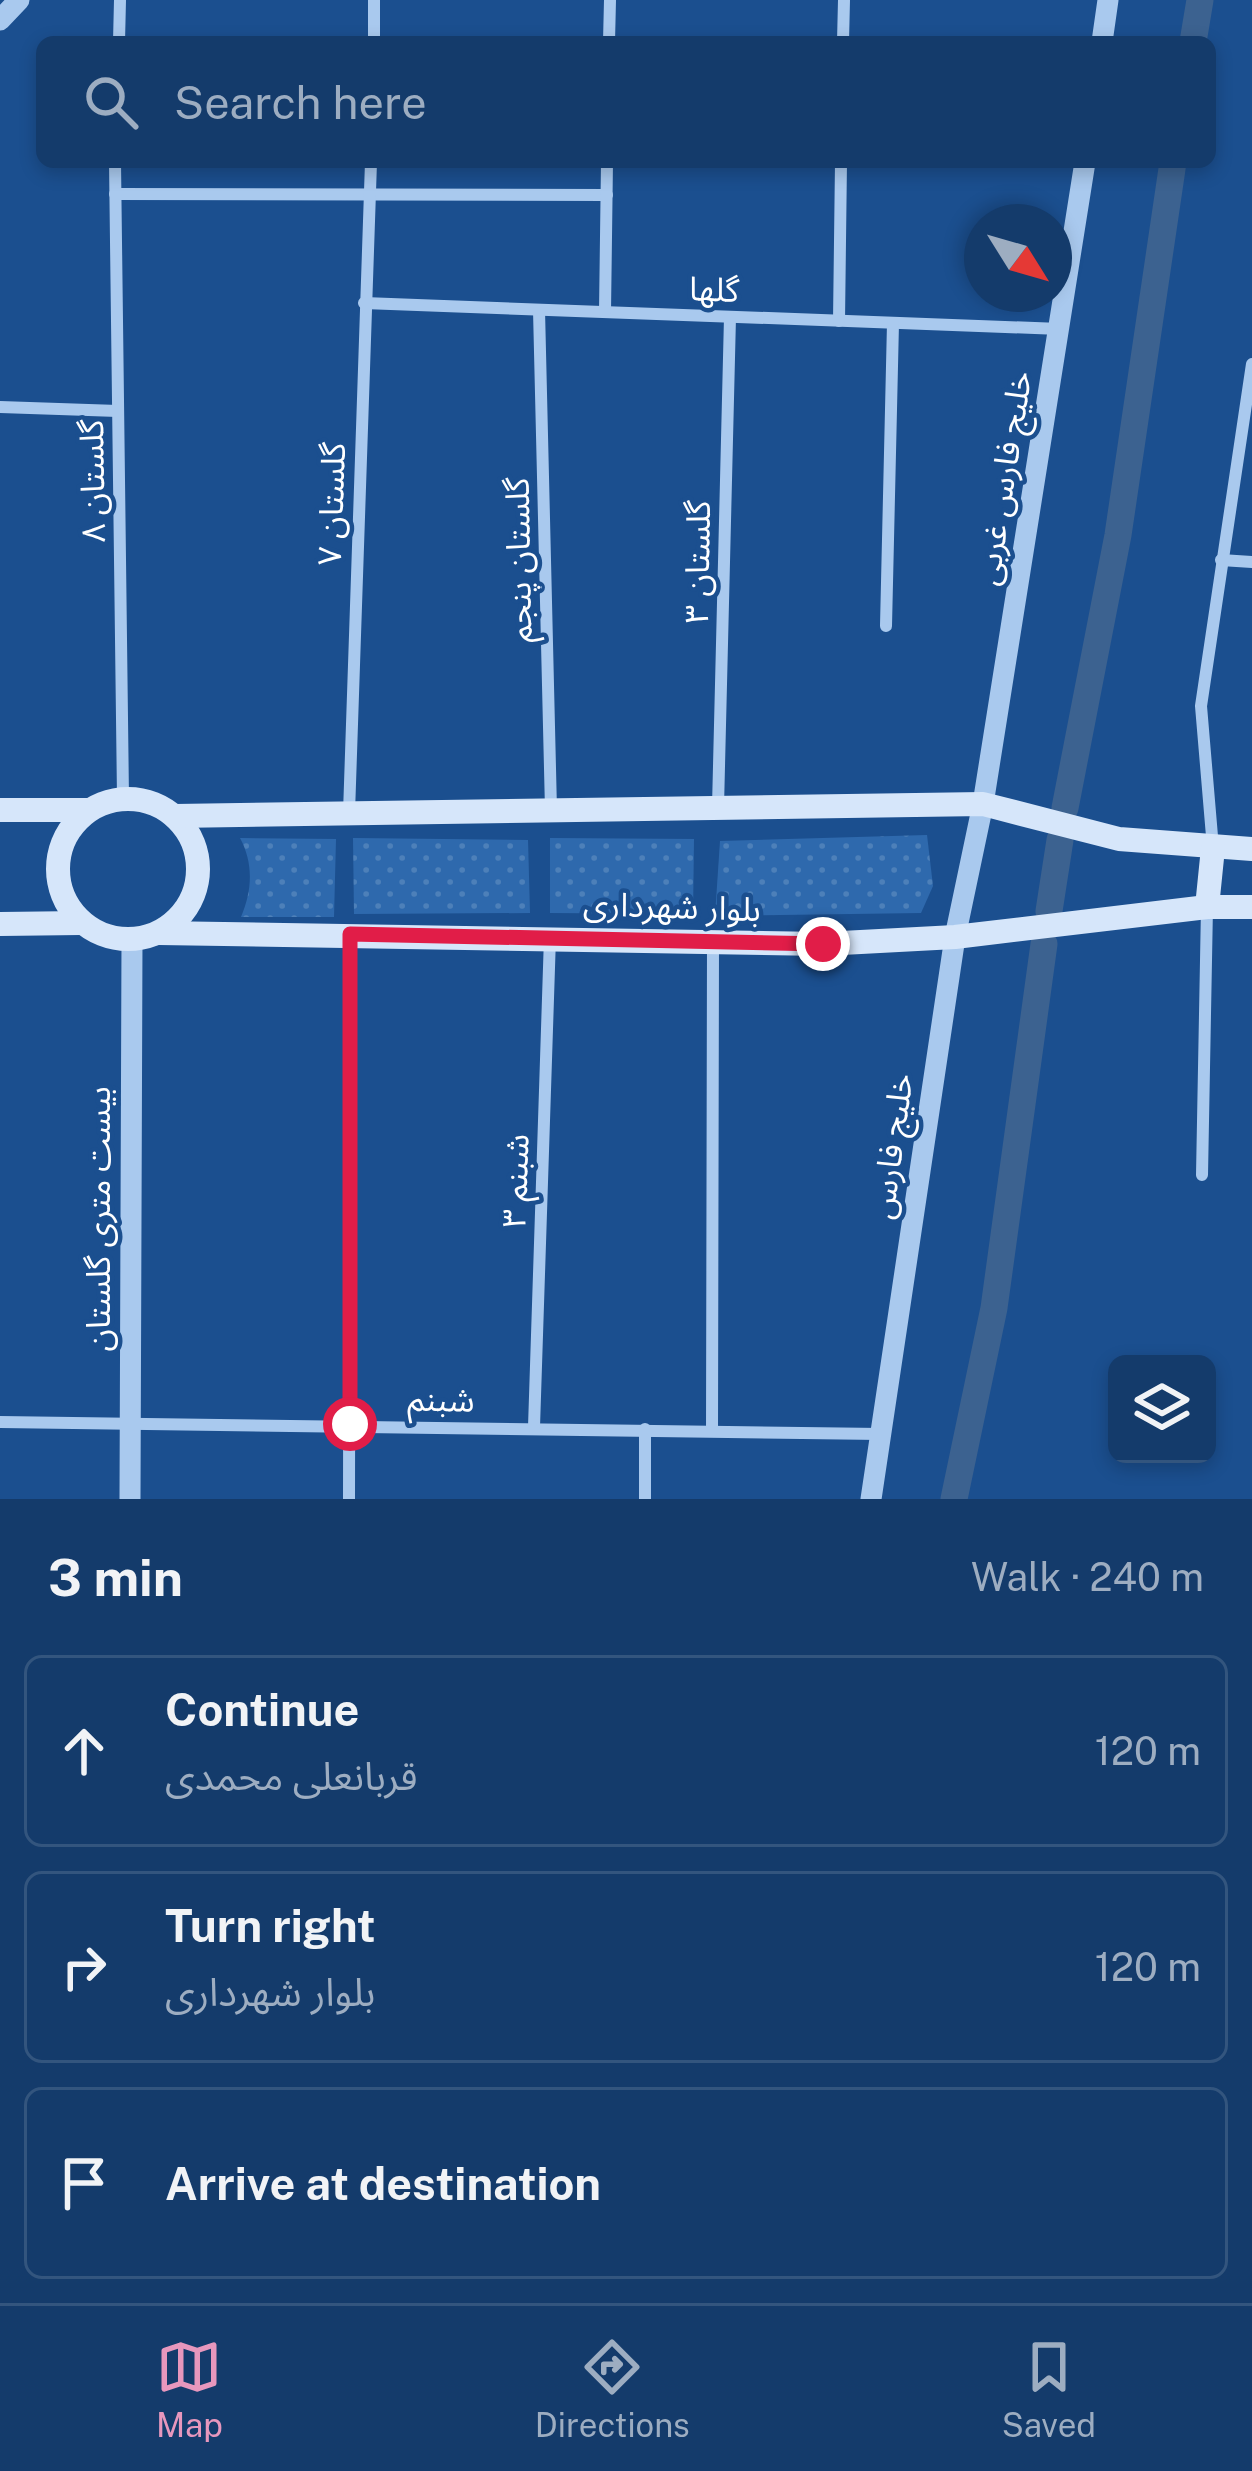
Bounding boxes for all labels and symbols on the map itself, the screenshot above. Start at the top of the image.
north arrow [964,204,1072,312]
street label: گلها [688,269,740,309]
street label: خلیج فارس غربی [967,368,1045,589]
street label: گلستان ۸ [72,419,113,543]
street label: گلستان ۷ [310,441,353,566]
street label: گلستان پنجم [498,477,545,643]
street label: گلستان ۳ [677,500,718,624]
street label: بلوار شهرداری [582,884,762,929]
route end [796,917,850,971]
street label: خلیج فارس [862,1071,926,1222]
street label: بیست متری گلستان [79,1086,118,1352]
street label: شبنم ۳ [494,1133,543,1229]
street label: شبنم [407,1379,475,1426]
route start [323,1397,377,1451]

